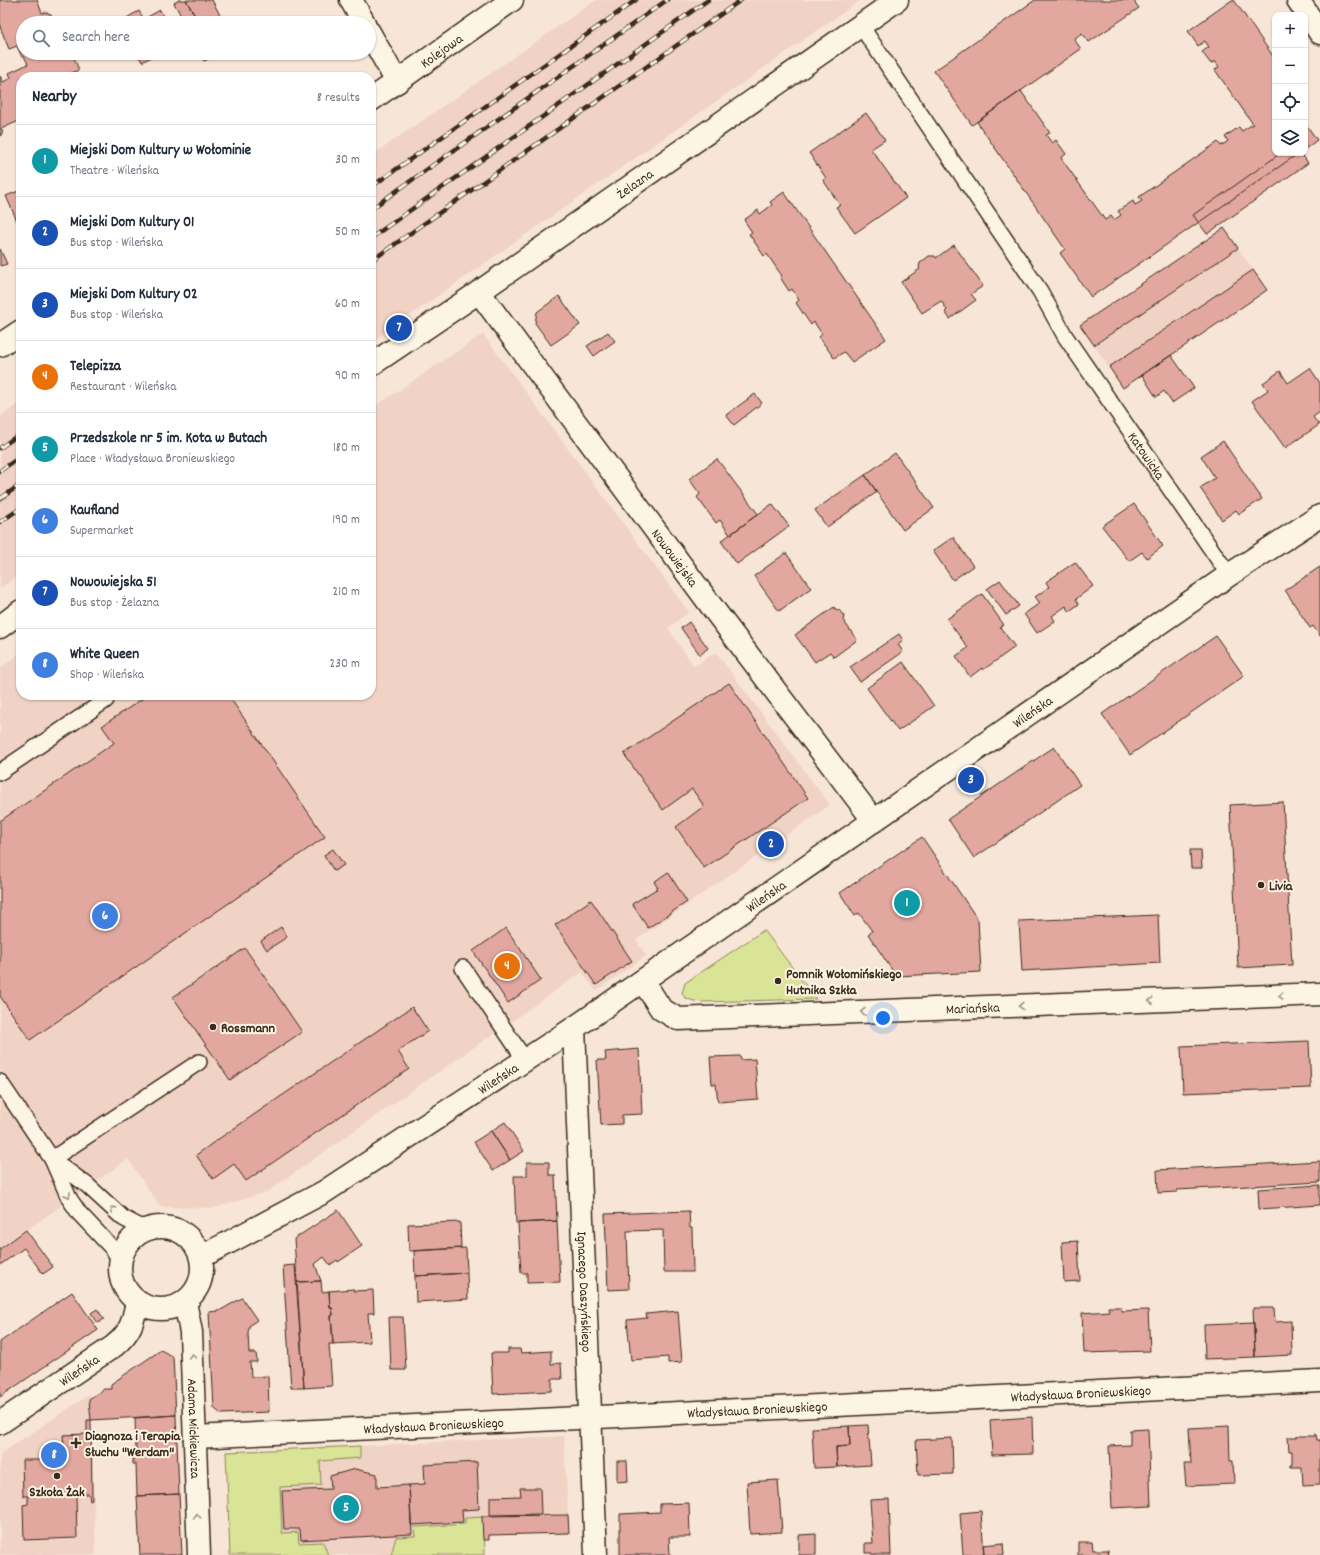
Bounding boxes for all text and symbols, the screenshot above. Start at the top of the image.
map controls [1272,12,1308,156]
button: + [1272,12,1308,48]
search box [16,16,376,60]
icon: search [30,27,52,49]
text: Search here [62,27,130,49]
street label: Kolejowa [417,30,468,74]
button: − [1272,48,1308,84]
button: locate [1272,84,1308,120]
text: Nearby [32,86,76,110]
text: 8 results [317,89,360,108]
button: layers [1272,120,1308,156]
text: Miejski Dom Kultury w Wołominie [70,140,251,162]
text: 1 [44,151,46,170]
text: 30 m [335,151,360,170]
text: Theatre · Wileńska [70,162,159,181]
street label: Żelazna [613,165,658,205]
text: Miejski Dom Kultury 01 [70,212,194,234]
text: 2 [42,223,48,242]
text: 50 m [335,223,360,242]
text: Bus stop · Wileńska [70,234,163,253]
text: Miejski Dom Kultury 02 [70,284,198,306]
text: 3 [42,295,48,314]
text: 60 m [335,295,360,314]
text: Bus stop · Wileńska [70,306,163,325]
pin: 7 [386,313,412,343]
text: Telepizza [70,356,121,378]
text: 4 [42,367,48,386]
text: 90 m [335,367,360,386]
text: Restaurant · Wileńska [70,378,176,397]
text: Przedszkole nr 5 im. Kota w Butach [70,428,267,450]
street label: Katowicka [1122,429,1169,485]
text: 5 [42,439,48,458]
text: 180 m [333,439,360,458]
text: Place · Władysława Broniewskiego [70,450,235,469]
text: Kaufland [70,500,119,522]
text: 6 [42,511,48,530]
text: 190 m [332,511,360,530]
text: Supermarket [70,522,134,541]
street label: Nowowiejska [645,525,702,592]
text: Nowowiejska 51 [70,572,157,594]
text: 7 [43,583,47,602]
text: 210 m [332,583,360,602]
text: Bus stop · Żelazna [70,594,159,613]
text: White Queen [70,644,139,666]
text: 8 [42,655,48,674]
text: 230 m [330,655,360,674]
text: Shop · Wileńska [70,666,144,685]
street label: Wileńska [1009,692,1058,734]
pin: 3 [958,765,984,795]
pin: 2 [758,829,784,859]
street label: Wileńska [743,876,791,918]
place label: Livia [1269,877,1294,897]
marker: Livia [1256,880,1266,890]
pin: 1 [894,888,920,918]
pin: 6 [92,901,118,931]
pin: 4 [494,951,520,981]
place label: Pomnik Wołomińskiego Hutnika Szkła [786,965,902,1001]
marker: Pomnik Wołomińskiego Hutnika Szkła [773,976,783,986]
one-way arrow [1278,992,1284,1000]
one-way arrow [1148,997,1154,1005]
street label: Mariańska [946,998,1001,1021]
one-way arrow [1018,1002,1024,1010]
one-way arrow [860,1008,866,1016]
your location [873,1008,893,1028]
place label: Rossmann [221,1019,275,1039]
marker: Rossmann [208,1022,218,1032]
street label: Wileńska [475,1059,523,1100]
one-way arrow [63,1191,71,1198]
one-way arrow [111,1207,118,1214]
street label: Ignacego Daszyńskiego [571,1231,596,1353]
street label: Wileńska [56,1350,104,1392]
one-way arrow [188,1353,196,1359]
street label: Adama Mickiewicza [181,1378,204,1479]
street label: Władysława Broniewskiego [1010,1381,1152,1408]
street label: Władysława Broniewskiego [687,1398,828,1424]
street label: Władysława Broniewskiego [363,1414,504,1441]
place label: Diagnoza i Terapia Słuchu "Werdam" [85,1427,182,1463]
marker: Diagnoza i Terapia Słuchu "Werdam" [70,1437,82,1449]
pin: 8 [41,1440,67,1470]
marker: Szkoła Żak [52,1471,62,1481]
place label: Szkoła Żak [29,1483,85,1503]
pin: 5 [333,1493,359,1523]
one-way arrow [193,1513,202,1519]

